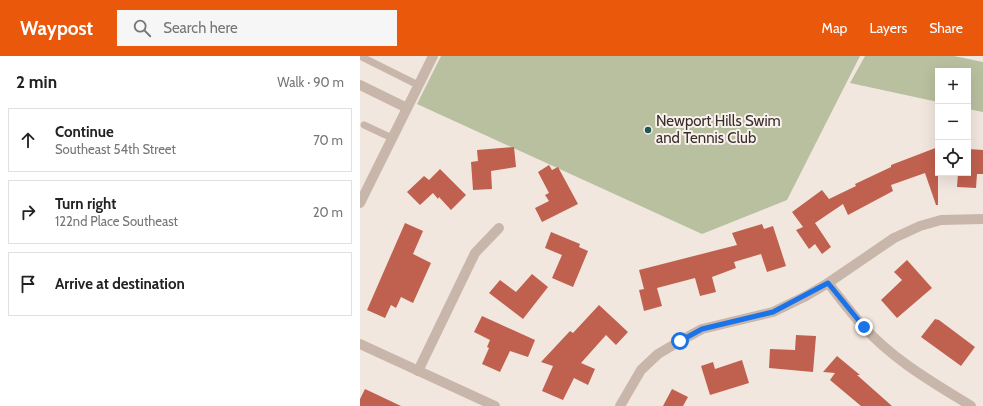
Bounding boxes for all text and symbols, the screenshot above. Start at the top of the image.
search box [117,10,397,46]
text: Waypost [20,17,93,40]
icon: search [131,17,153,39]
text: Search here [163,19,238,37]
text: Map [822,19,847,37]
text: Layers [869,19,907,37]
text: Share [929,19,963,37]
map controls [935,68,971,176]
button: + [935,68,971,104]
text: 2 min [16,72,57,92]
text: Walk · 90 m [277,74,344,90]
button: − [935,104,971,140]
place label: Newport Hills Swim and Tennis Club [656,112,781,147]
text: Continue [55,123,114,141]
marker: Newport Hills Swim and Tennis Club [643,125,653,135]
icon: ahead [17,129,39,151]
text: 70 m [313,132,343,148]
button: locate [935,140,971,176]
text: Southeast 54th Street [55,141,176,157]
text: Turn right [55,195,116,213]
icon: right [17,201,39,223]
text: 20 m [313,204,343,220]
text: 122nd Place Southeast [55,213,178,229]
icon: arrive [17,273,39,295]
text: Arrive at destination [55,275,185,293]
route end [855,318,873,336]
route start [671,332,689,350]

